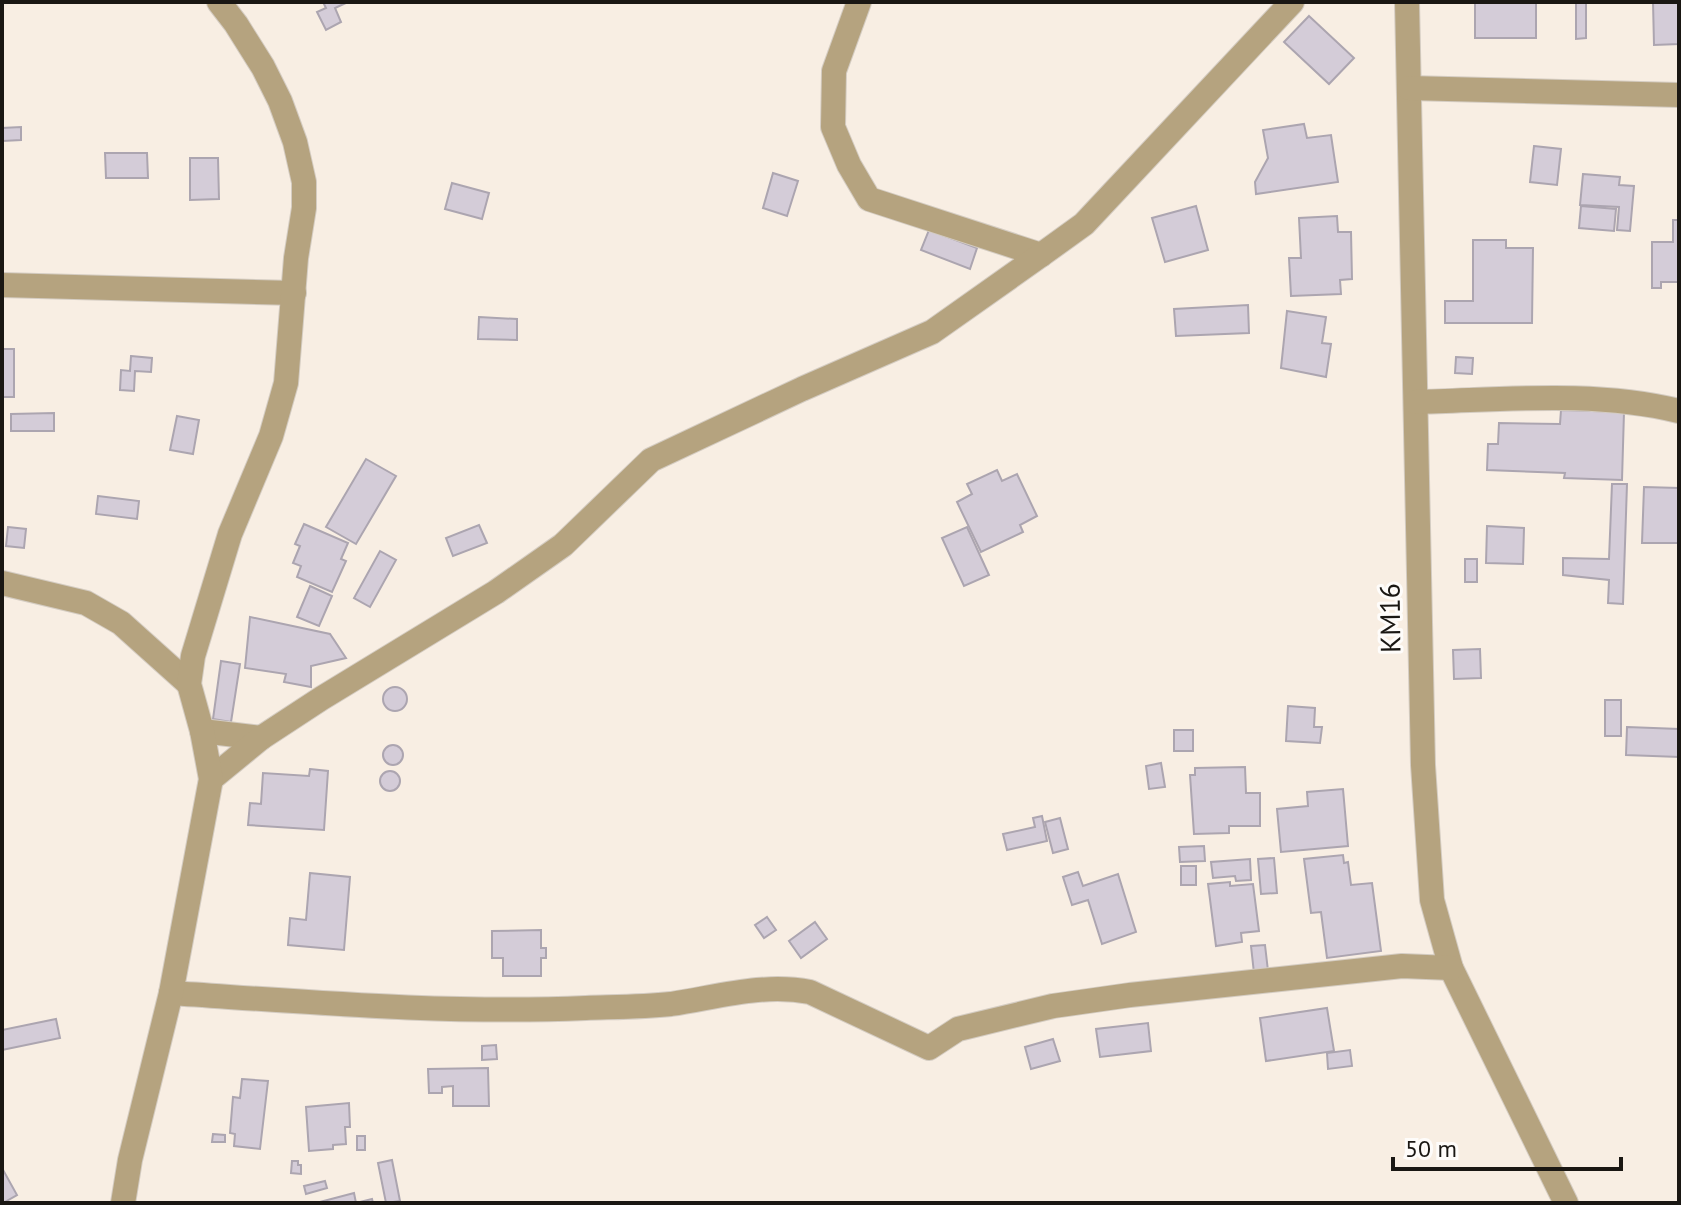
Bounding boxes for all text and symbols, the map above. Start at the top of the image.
street label: KM16 [1370,583,1409,653]
scale bar [1393,1121,1621,1171]
text: 50 m [1405,1133,1457,1164]

